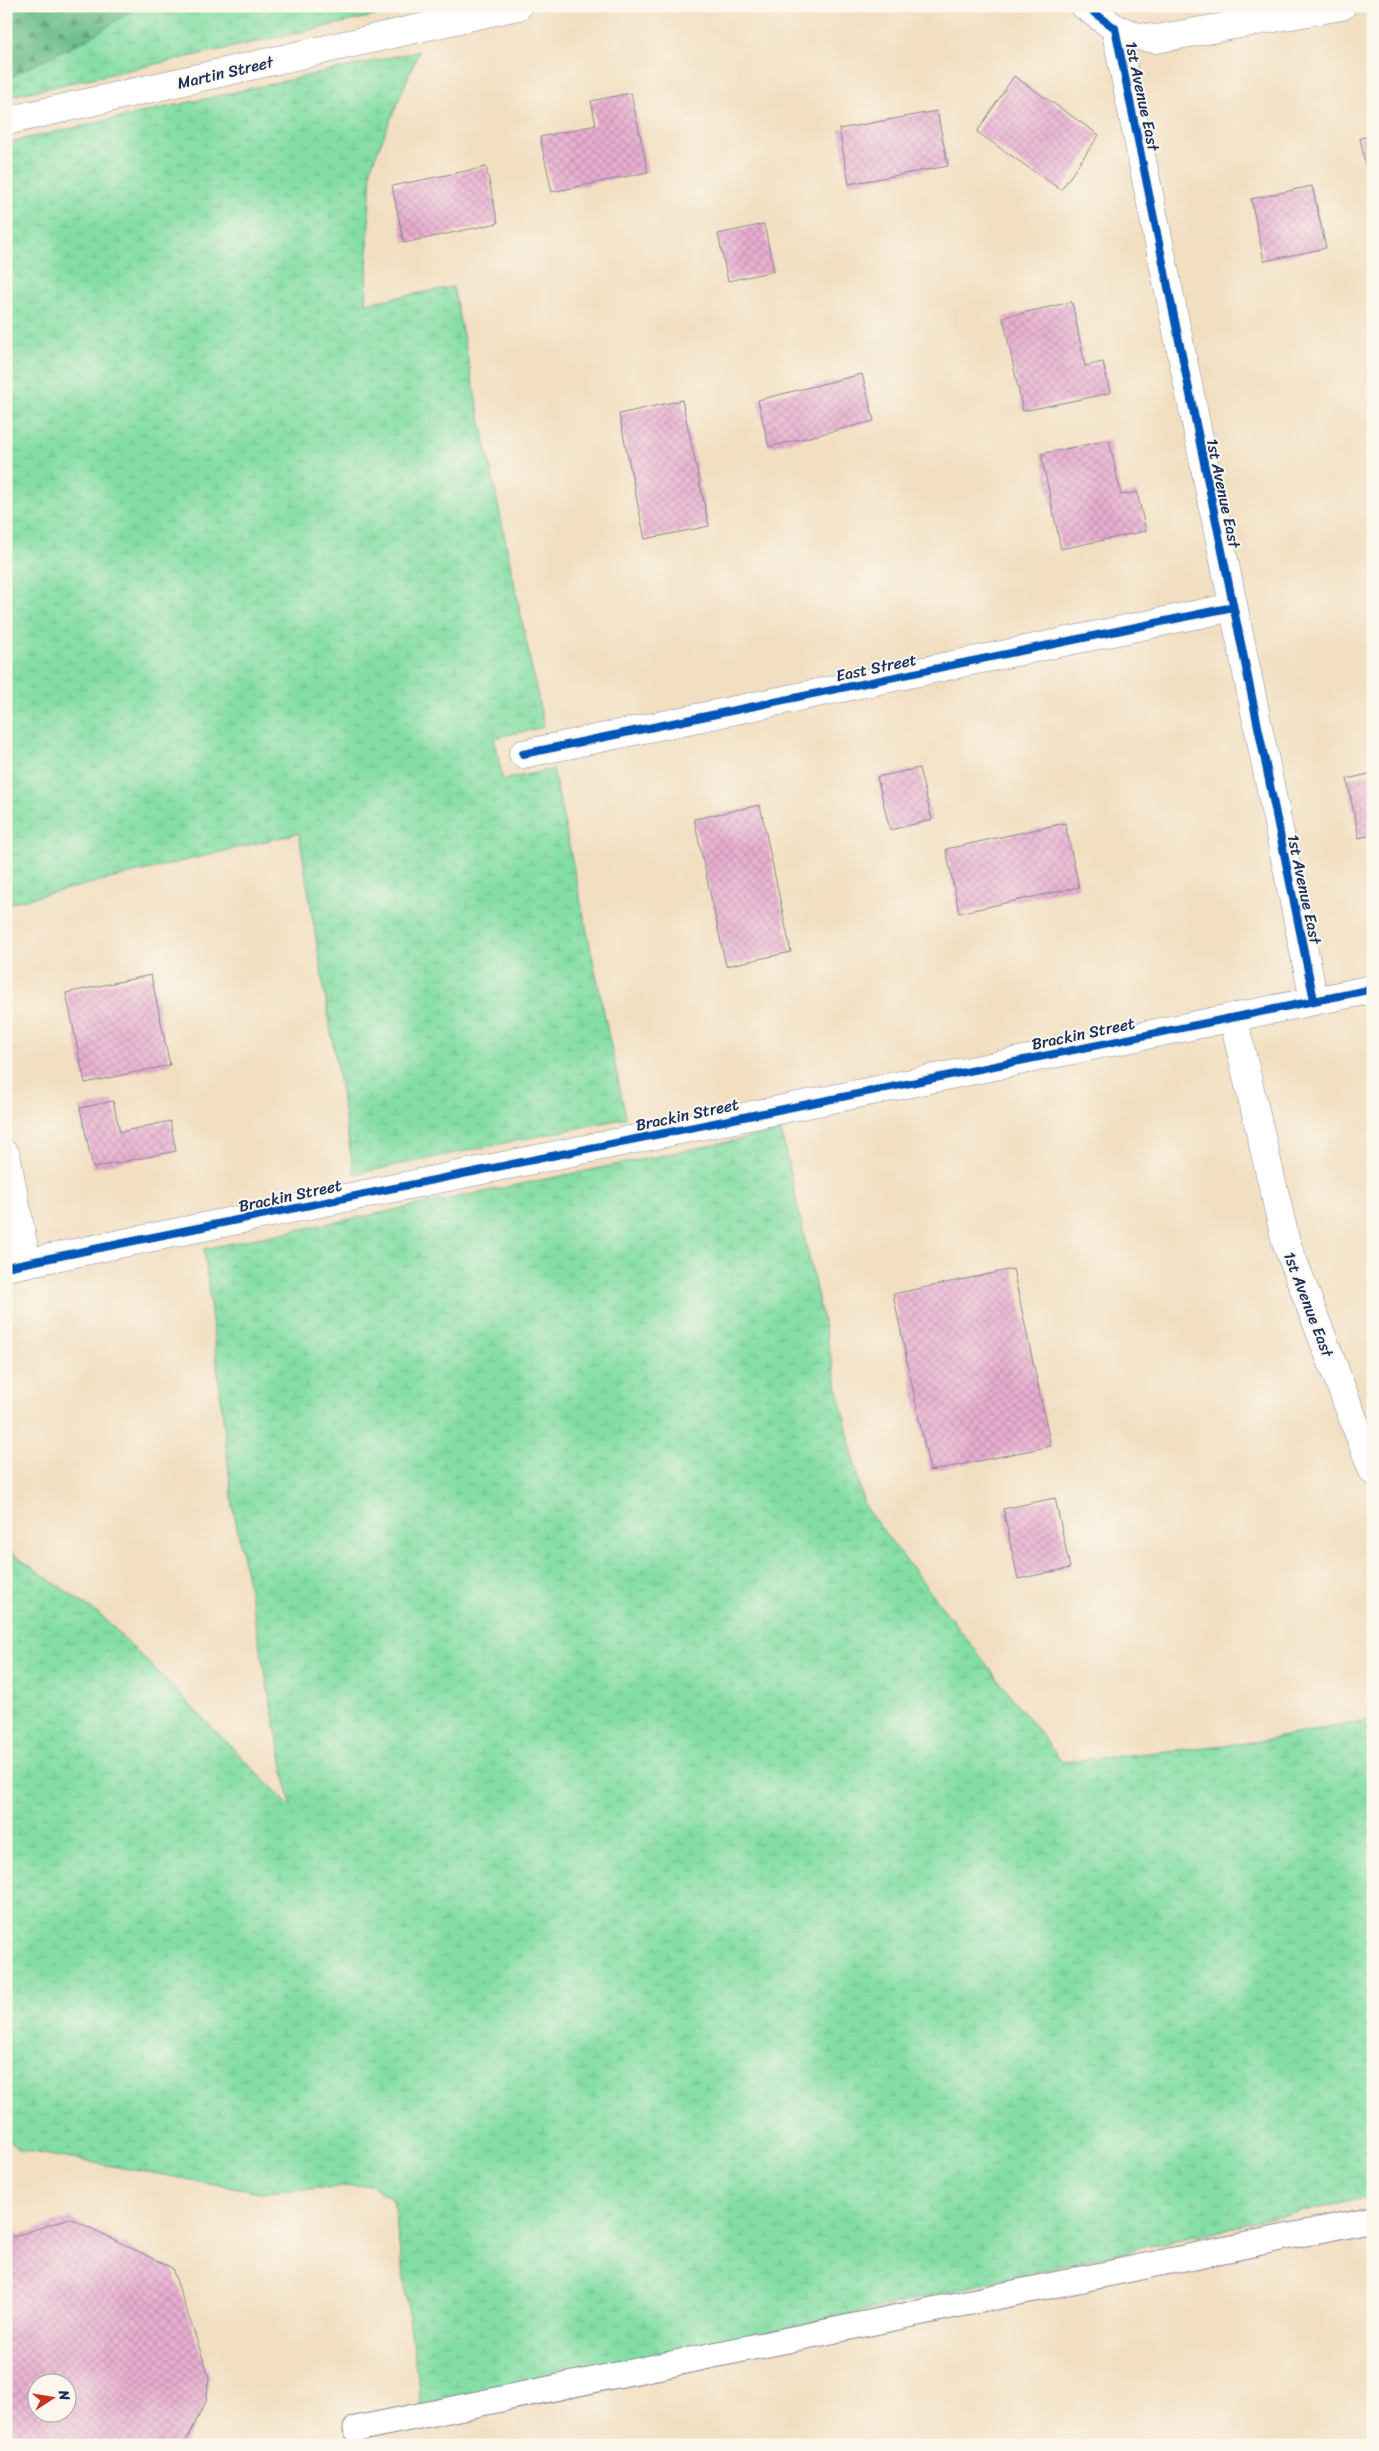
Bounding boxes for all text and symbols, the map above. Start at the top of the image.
street label: 1st Avenue East [1117,39,1168,154]
street label: Martin Street [174,47,277,98]
street label: 1st Avenue East [1198,436,1249,551]
street label: East Street [833,645,919,690]
street label: 1st Avenue East [1279,832,1330,947]
street label: Brackin Street [1029,1008,1137,1059]
street label: Brackin Street [633,1089,741,1140]
street label: Brackin Street [236,1170,344,1221]
street label: 1st Avenue East [1275,1247,1342,1362]
north arrow [28,2374,78,2424]
text: N [51,2387,78,2403]

